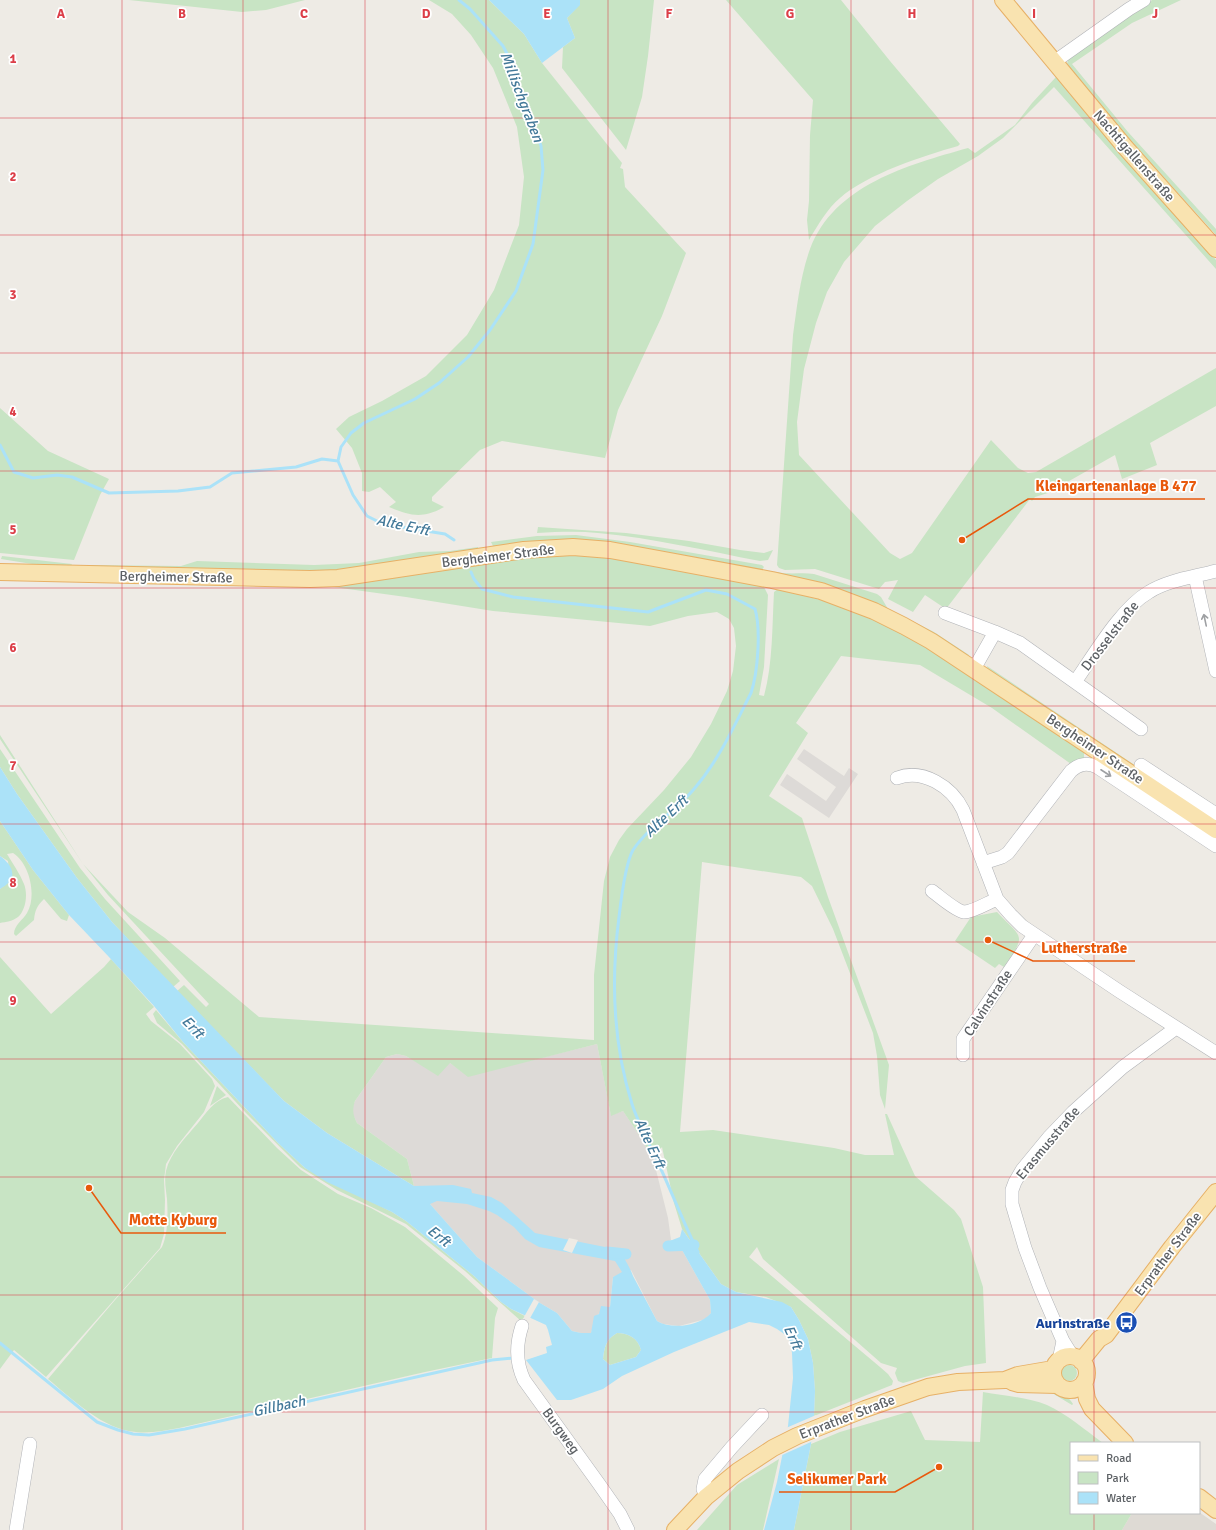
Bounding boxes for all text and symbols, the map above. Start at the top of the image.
text: A [57,6,66,22]
text: B [178,6,186,22]
text: C [300,6,308,22]
text: D [422,6,431,22]
text: E [543,6,551,22]
text: F [666,6,673,22]
text: G [786,6,794,22]
text: H [908,6,916,22]
text: I [1032,6,1036,22]
text: J [1152,6,1158,22]
water label: Millischgraben [497,49,548,145]
text: 1 [9,51,17,67]
street label: Nachtigallenstraße [1090,107,1178,205]
text: 2 [9,169,17,185]
text: 3 [9,287,17,303]
text: 4 [9,404,17,420]
callout: Kleingartenanlage B 477 [1028,472,1205,499]
text: Kleingartenanlage B 477 [1035,477,1197,495]
water label: Alte Erft [375,511,433,540]
text: 5 [9,522,17,538]
street label: Bergheimer Straße [441,541,555,571]
street label: Bergheimer Straße [119,568,233,586]
street label: Drosselstraße [1078,598,1142,674]
one-way arrow [1200,613,1208,626]
text: 6 [9,640,17,656]
street label: Bergheimer Straße [1043,710,1147,788]
text: 7 [9,758,17,774]
one-way arrow [1100,769,1111,777]
water label: Alte Erft [640,790,693,841]
text: 8 [9,875,17,891]
callout: Lutherstraße [1033,934,1135,961]
text: Lutherstraße [1041,939,1127,957]
street label: Calvinstraße [960,966,1016,1040]
text: 9 [9,993,17,1009]
water label: Erft [178,1012,209,1044]
street label: Erasmusstraße [1013,1103,1083,1183]
water label: Alte Erft [631,1115,670,1173]
callout: Motte Kyburg [121,1206,226,1233]
street label: Erprather Straße [1131,1209,1205,1299]
text: Motte Kyburg [129,1211,217,1229]
water label: Erft [424,1221,456,1252]
bus stop icon: Aurinstraße [1113,1310,1139,1336]
place label: Aurinstraße [1036,1315,1110,1332]
water label: Erft [780,1322,807,1354]
street label: Erprather Straße [797,1391,897,1443]
water label: Gillbach [251,1392,308,1420]
street label: Burgweg [539,1405,583,1457]
legend [1070,1442,1200,1514]
text: Road [1106,1451,1132,1466]
callout: Selikumer Park [779,1465,895,1492]
text: Selikumer Park [787,1470,887,1488]
text: Park [1106,1471,1129,1486]
text: Water [1106,1491,1137,1506]

